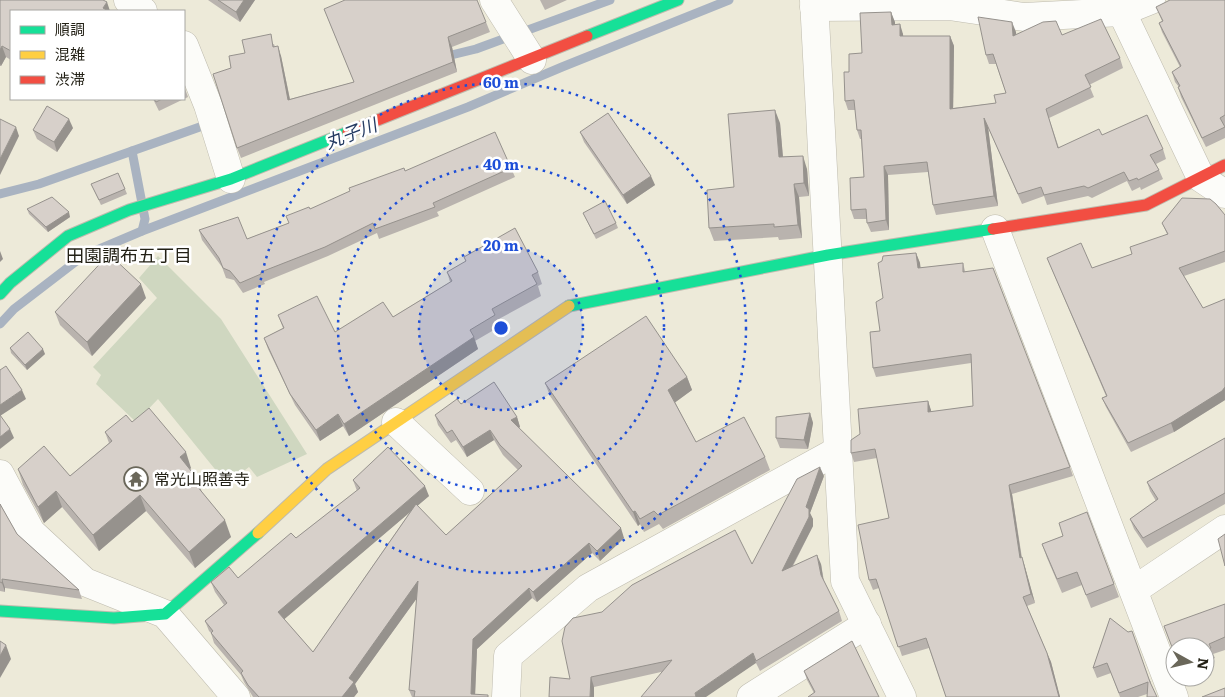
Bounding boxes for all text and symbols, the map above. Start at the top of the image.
legend [10,10,185,100]
text: 順調 [55,17,85,40]
text: 混雑 [55,42,85,65]
text: 渋滞 [55,67,85,90]
text: 60 m [483,70,519,93]
water label: 丸子川 [320,110,382,155]
text: 40 m [483,152,519,175]
text: 20 m [483,233,519,256]
district label: 田園調布五丁目 [66,241,192,268]
centre of rings [492,319,510,337]
temple icon: 常光山照善寺 [123,466,149,492]
place label: 常光山照善寺 [154,466,250,490]
north arrow [1165,637,1215,687]
text: N [1193,657,1215,671]

